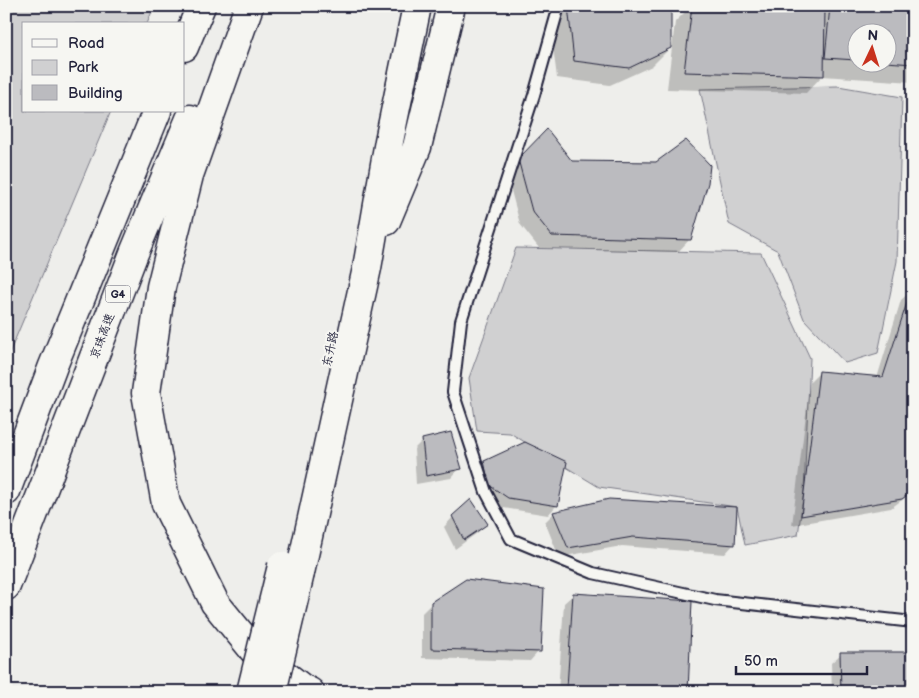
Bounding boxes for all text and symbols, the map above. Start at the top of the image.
legend [22,22,185,112]
north arrow [846,22,896,72]
text: N [867,27,879,44]
text: Road [68,34,104,53]
text: Park [68,58,99,77]
text: Building [68,84,123,103]
road number: G4 [106,286,130,302]
street label: 京珠高速 [87,311,118,361]
street label: 东升路 [319,330,342,368]
scale bar [736,643,868,675]
text: 50 m [744,652,778,671]

